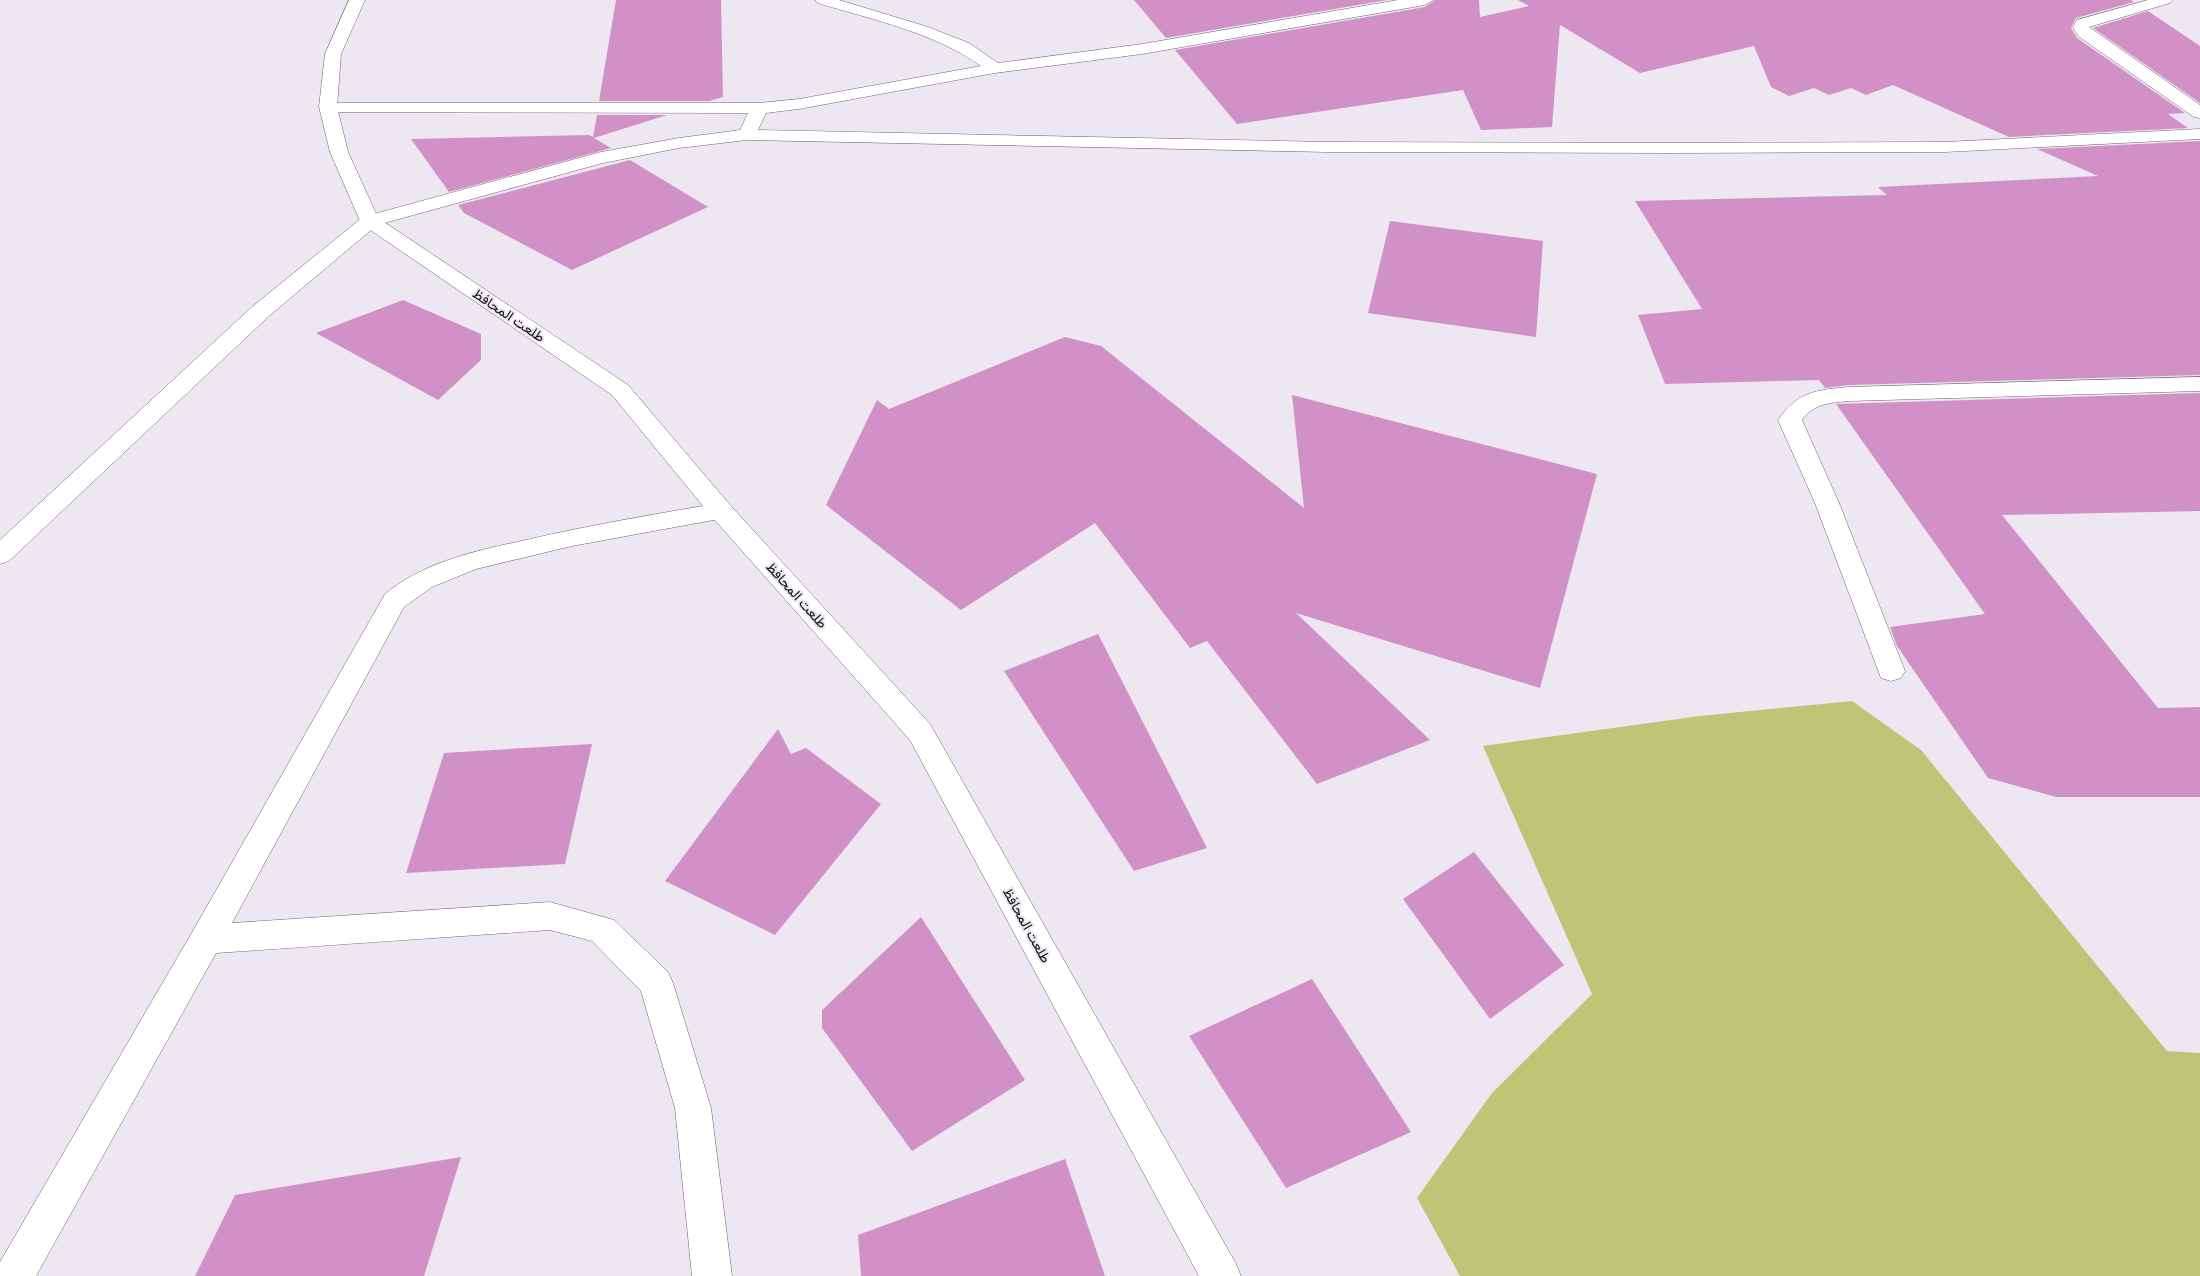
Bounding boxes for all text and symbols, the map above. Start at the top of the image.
street label: طلعت المحافظ [469,284,549,346]
street label: طلعت المحافظ [762,558,832,632]
street label: طلعت المحافظ [999,884,1055,966]

